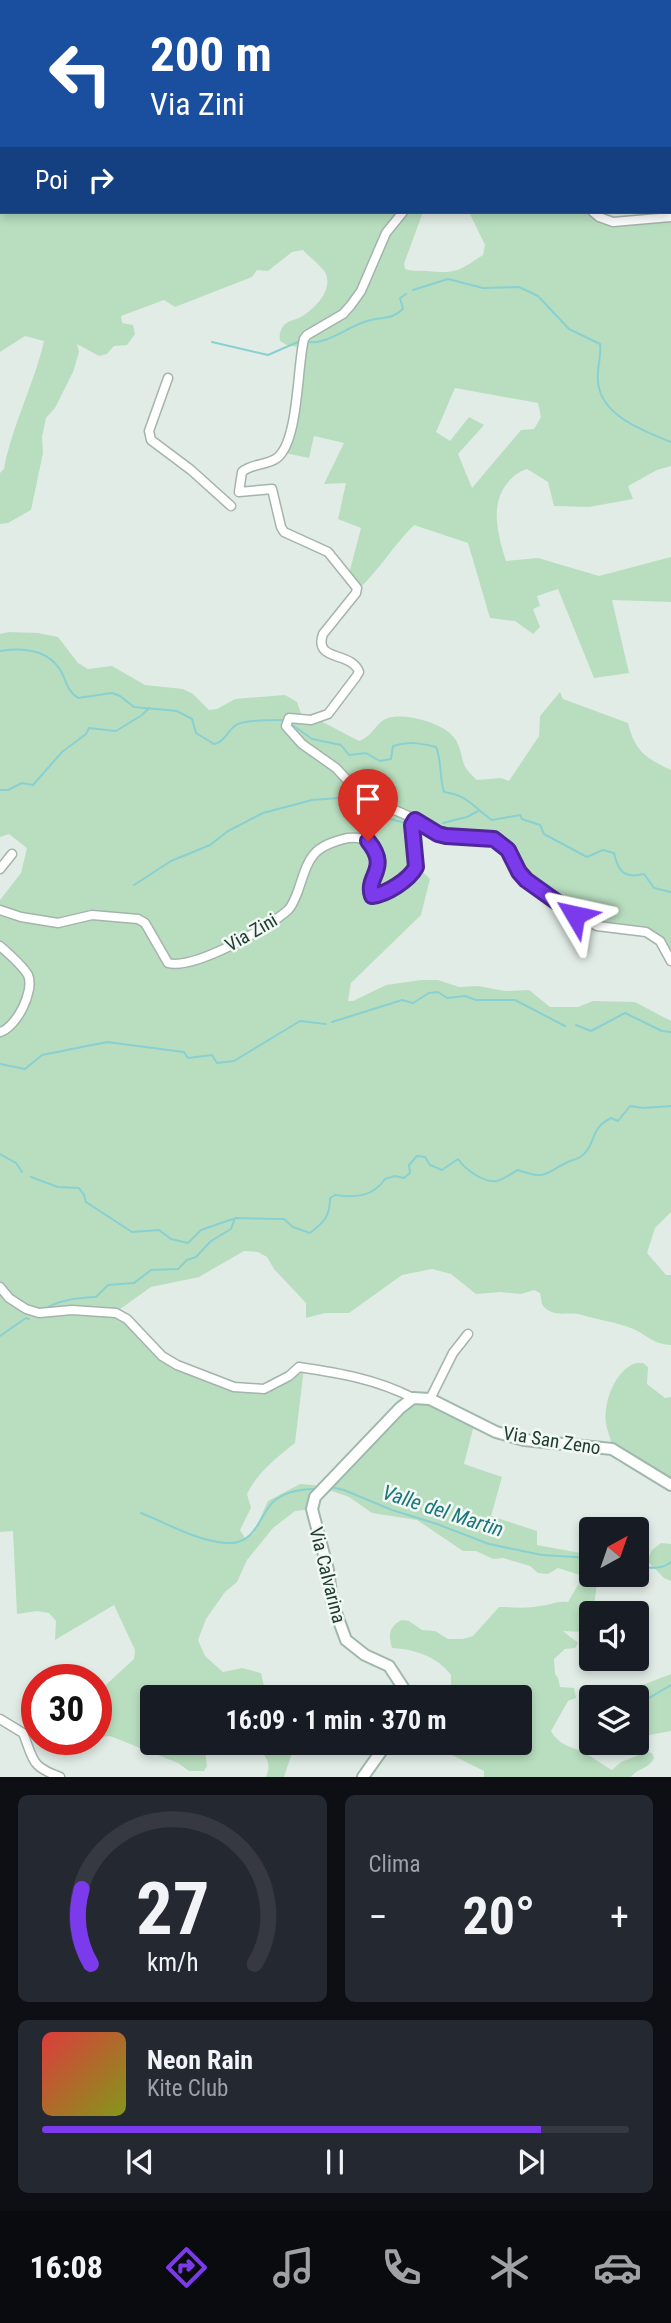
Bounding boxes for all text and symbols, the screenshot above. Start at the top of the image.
text: 200 m [150,26,272,83]
icon: left [35,28,126,119]
text: Via Zini [150,85,245,123]
icon: right [82,161,120,199]
text: Poi [35,165,68,195]
pin [338,769,398,841]
icon: arrive [349,780,387,818]
position arrow [538,878,612,952]
street label: Via Zini [221,908,281,956]
street label: Via San Zeno [502,1421,602,1460]
water label: Valle del Martin [379,1480,507,1542]
north arrow [579,1517,649,1587]
map controls [579,1517,649,1755]
street label: Via Calvarina [304,1525,351,1626]
button: sound [579,1601,649,1671]
speed limit sign: 30 [21,1664,112,1755]
button: layers [579,1685,649,1755]
text: 16:09 · 1 min · 370 m [226,1705,446,1735]
text: Clima [369,1851,420,1878]
text: 27 [135,1867,209,1953]
text: 20° [462,1886,535,1947]
text: − [369,1895,388,1939]
text: + [610,1895,629,1939]
text: km/h [147,1948,198,1977]
text: Neon Rain [147,2045,253,2075]
text: Kite Club [147,2075,228,2102]
icon: previous [121,2143,159,2181]
icon: pause [316,2143,354,2181]
icon: next [512,2143,550,2181]
icon: directions [162,2243,211,2292]
icon: music [269,2243,318,2292]
icon: phone [377,2243,426,2292]
icon: climate [485,2243,534,2292]
icon: car [593,2243,642,2292]
text: 16:08 [29,2248,103,2286]

